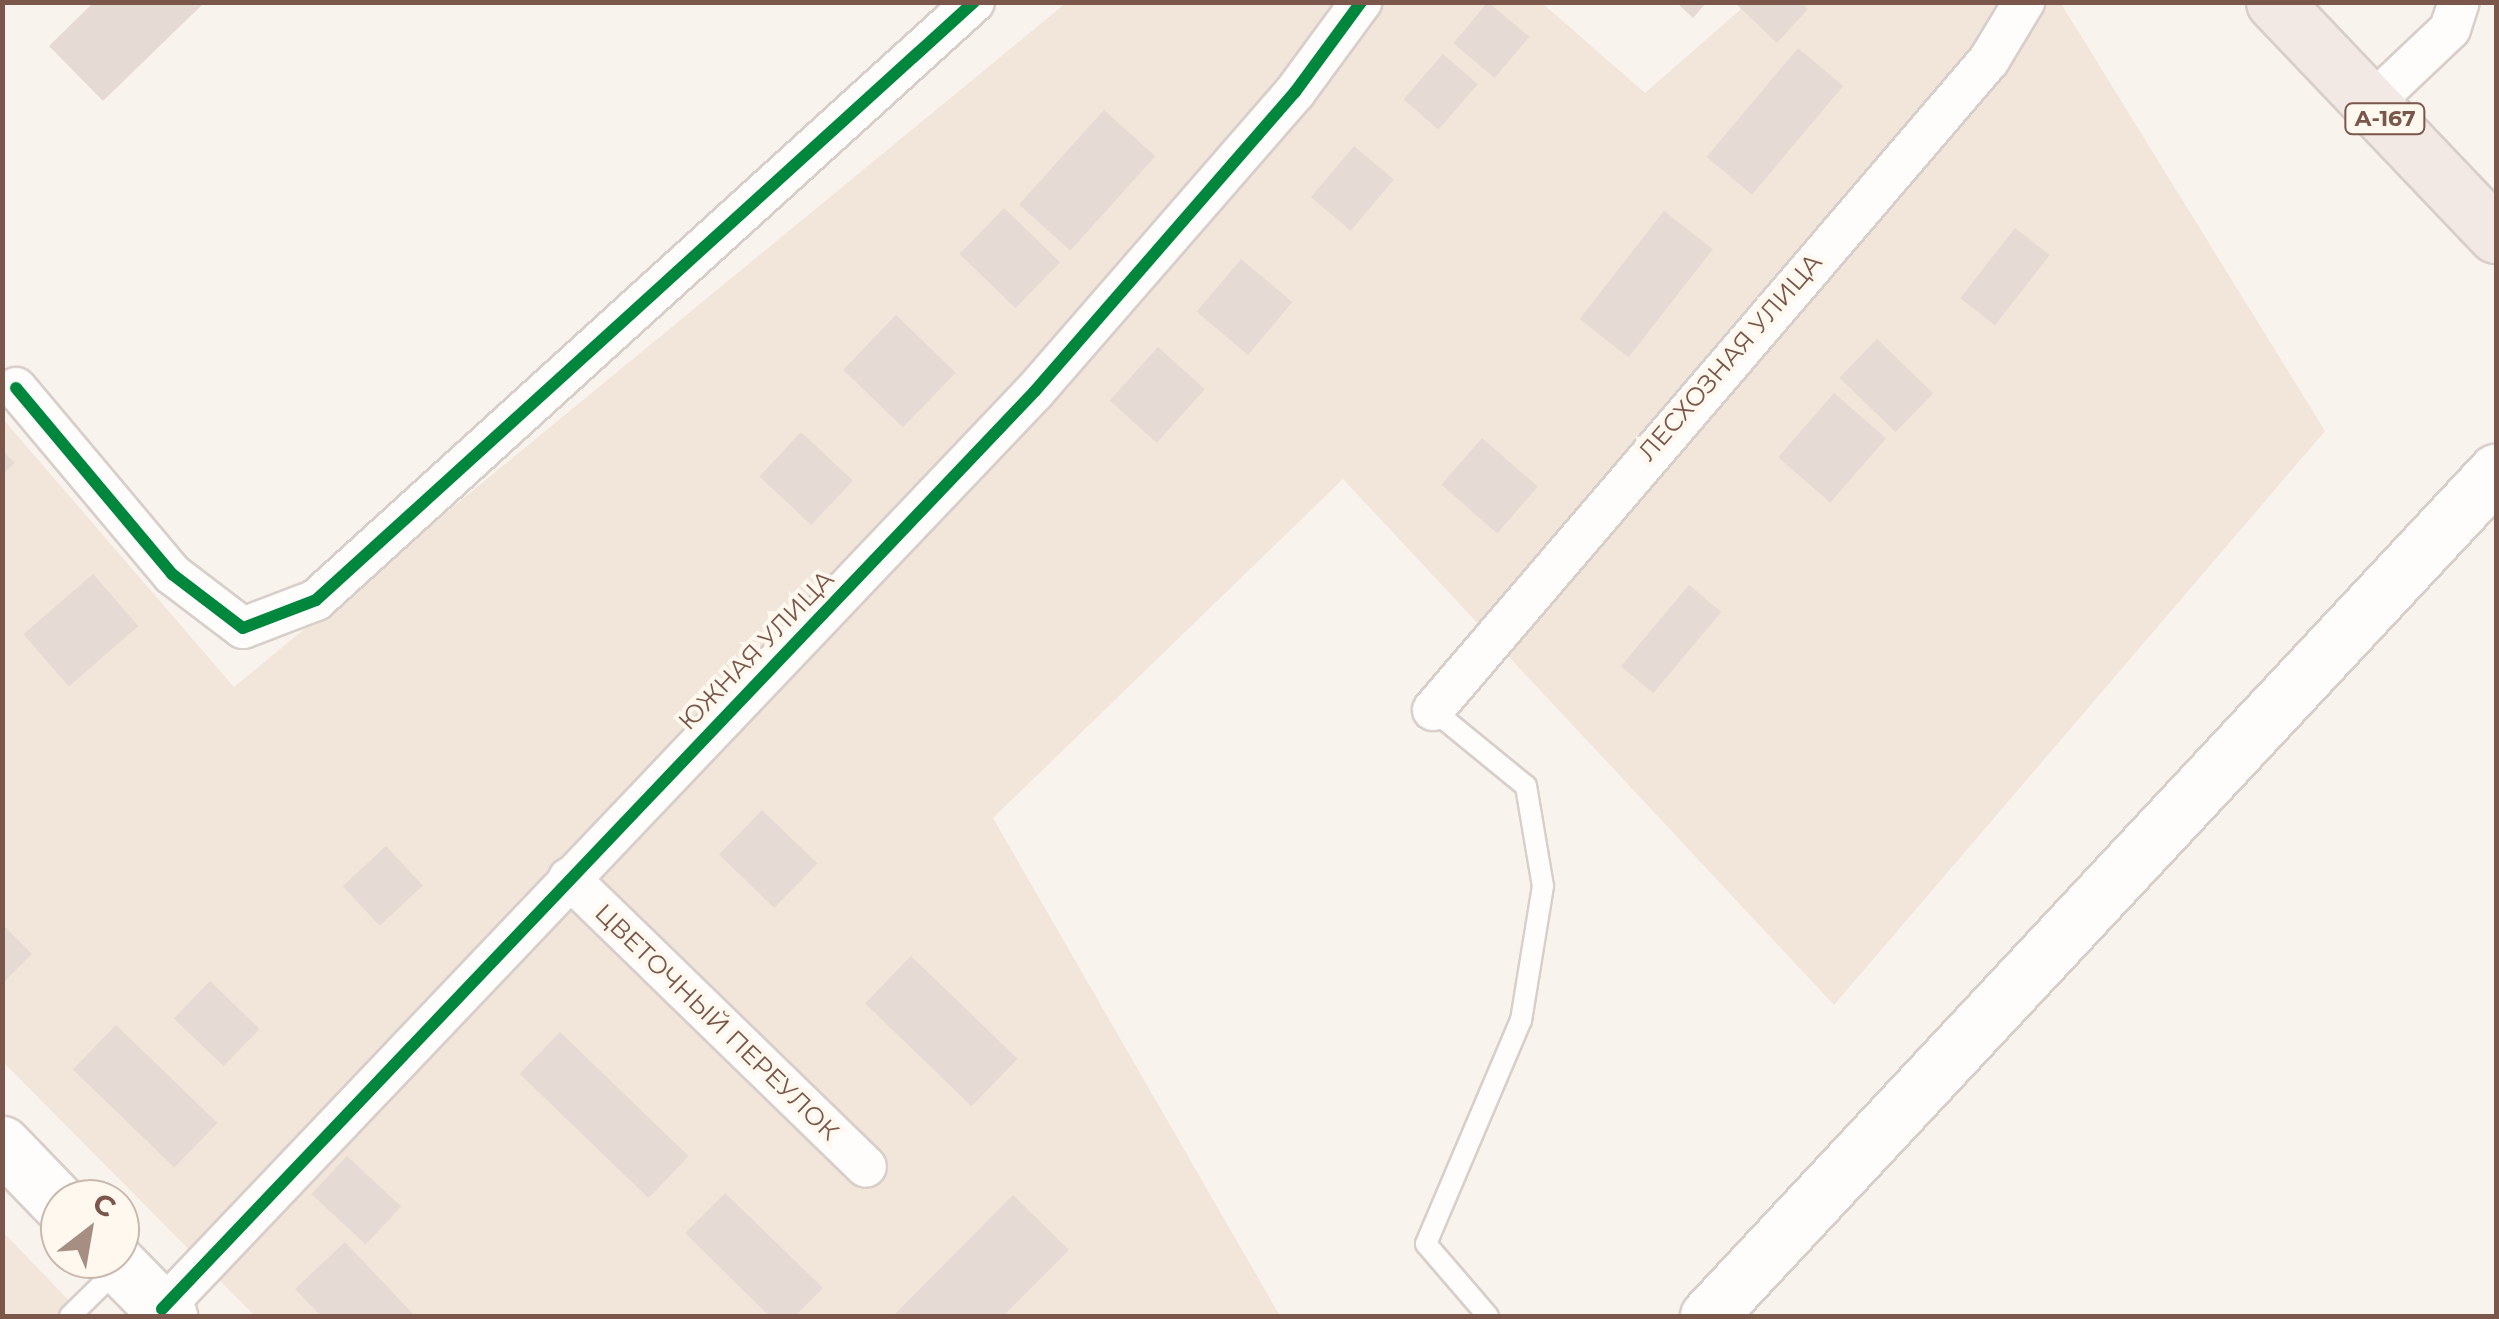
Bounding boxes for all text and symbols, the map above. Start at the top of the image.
road number: А-167 [2342,102,2428,136]
street label: ЛЕСХОЗНАЯ УЛИЦА [1632,247,1828,467]
street label: ЮЖНАЯ УЛИЦА [672,564,840,736]
street label: ЦВЕТОЧНЫЙ ПЕРЕУЛОК [589,898,845,1146]
north arrow [40,1179,140,1279]
text: С [87,1185,122,1225]

